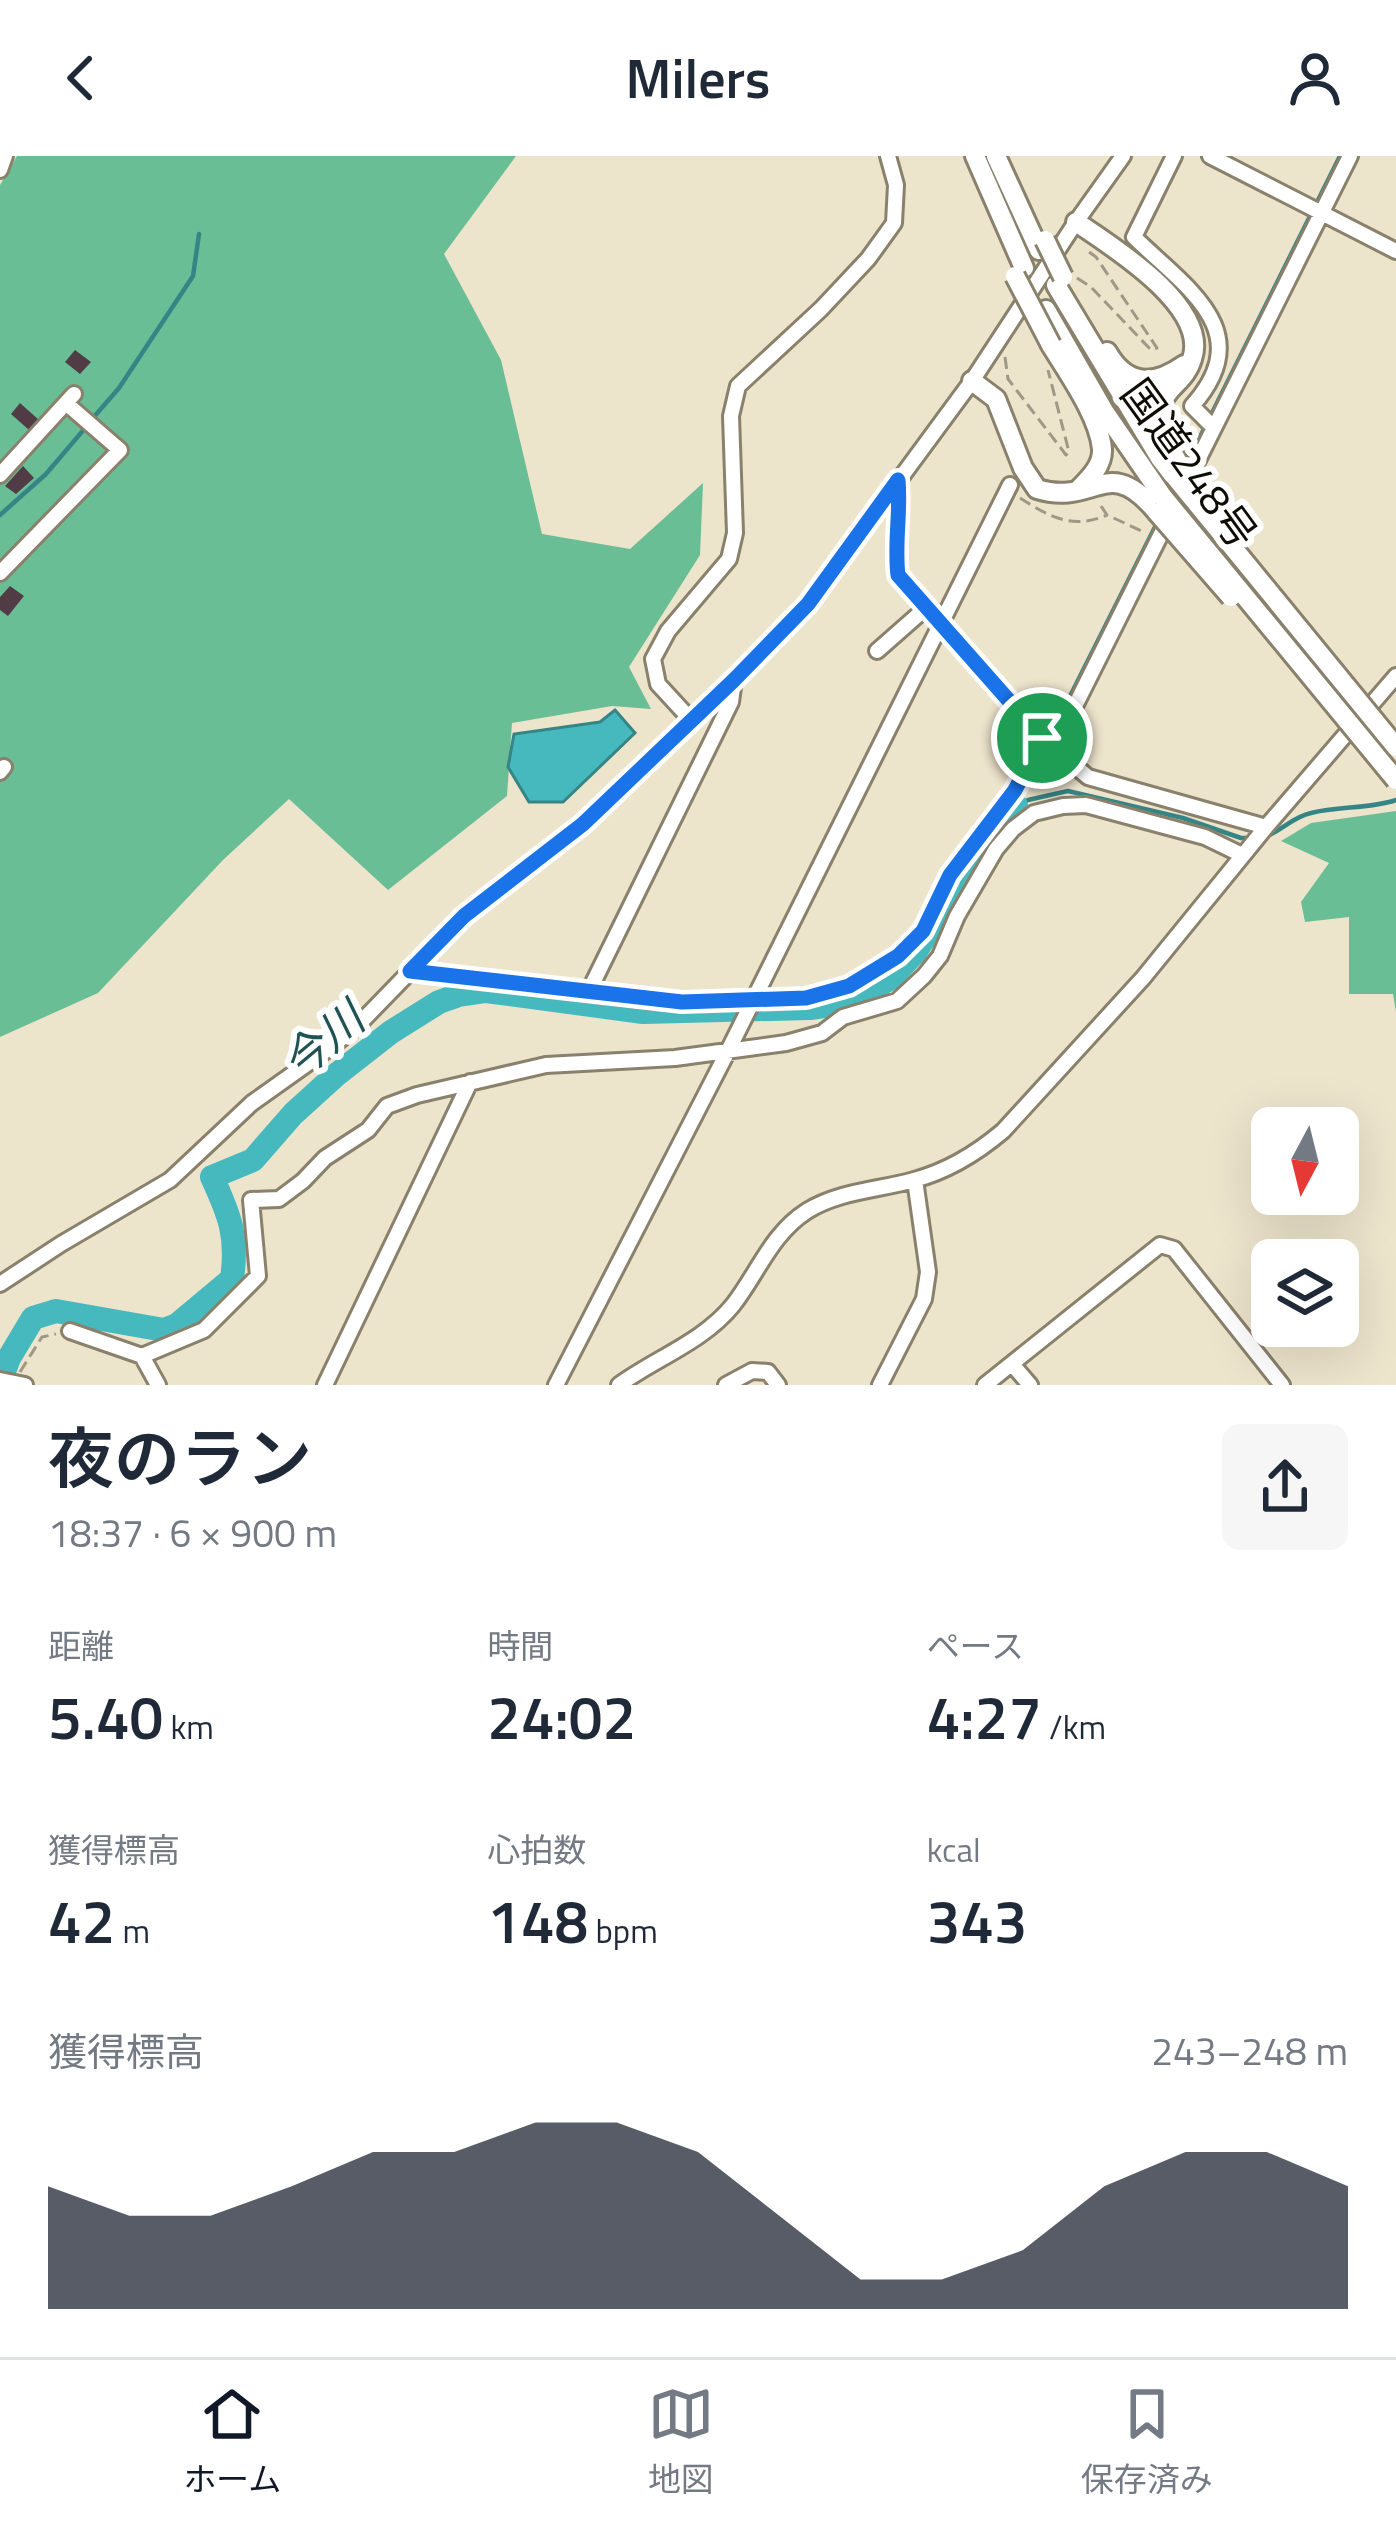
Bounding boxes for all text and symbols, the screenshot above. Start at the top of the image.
text: Milers [626,37,770,119]
icon: back [48,45,114,111]
icon: person [1282,45,1348,111]
street label: 国道248号 [1106,365,1274,561]
pin [991,687,1093,789]
icon: arrive [1009,705,1075,771]
water label: 今川 [266,982,381,1095]
north arrow [1251,1107,1359,1215]
map controls [1251,1107,1359,1347]
button: layers [1251,1239,1359,1347]
text: 夜のラン [48,1407,312,1508]
button: share [1222,1424,1348,1550]
text: 18:37 · 6 × 900 m [48,1503,337,1562]
text: 距離 [48,1621,114,1671]
text: 時間 [487,1621,553,1671]
text: ペース [927,1621,1024,1671]
text: 5.40 [48,1671,163,1762]
text: 24:02 [487,1671,636,1762]
text: 4:27 [927,1671,1042,1762]
text: km [163,1702,214,1752]
text: /km [1042,1702,1106,1752]
text: 獲得標高 [48,1825,180,1875]
text: 心拍数 [487,1825,586,1875]
text: kcal [927,1825,981,1875]
text: 42 [48,1875,115,1966]
text: 148 [487,1875,588,1966]
text: 343 [927,1875,1027,1966]
text: m [115,1906,150,1956]
text: bpm [588,1906,658,1956]
text: 243–248 m [1151,2021,1348,2080]
text: 獲得標高 [48,2022,204,2081]
tab: ホーム [183,2381,281,2504]
tab: 地図 [648,2381,714,2504]
tab: 保存済み [1081,2381,1213,2504]

